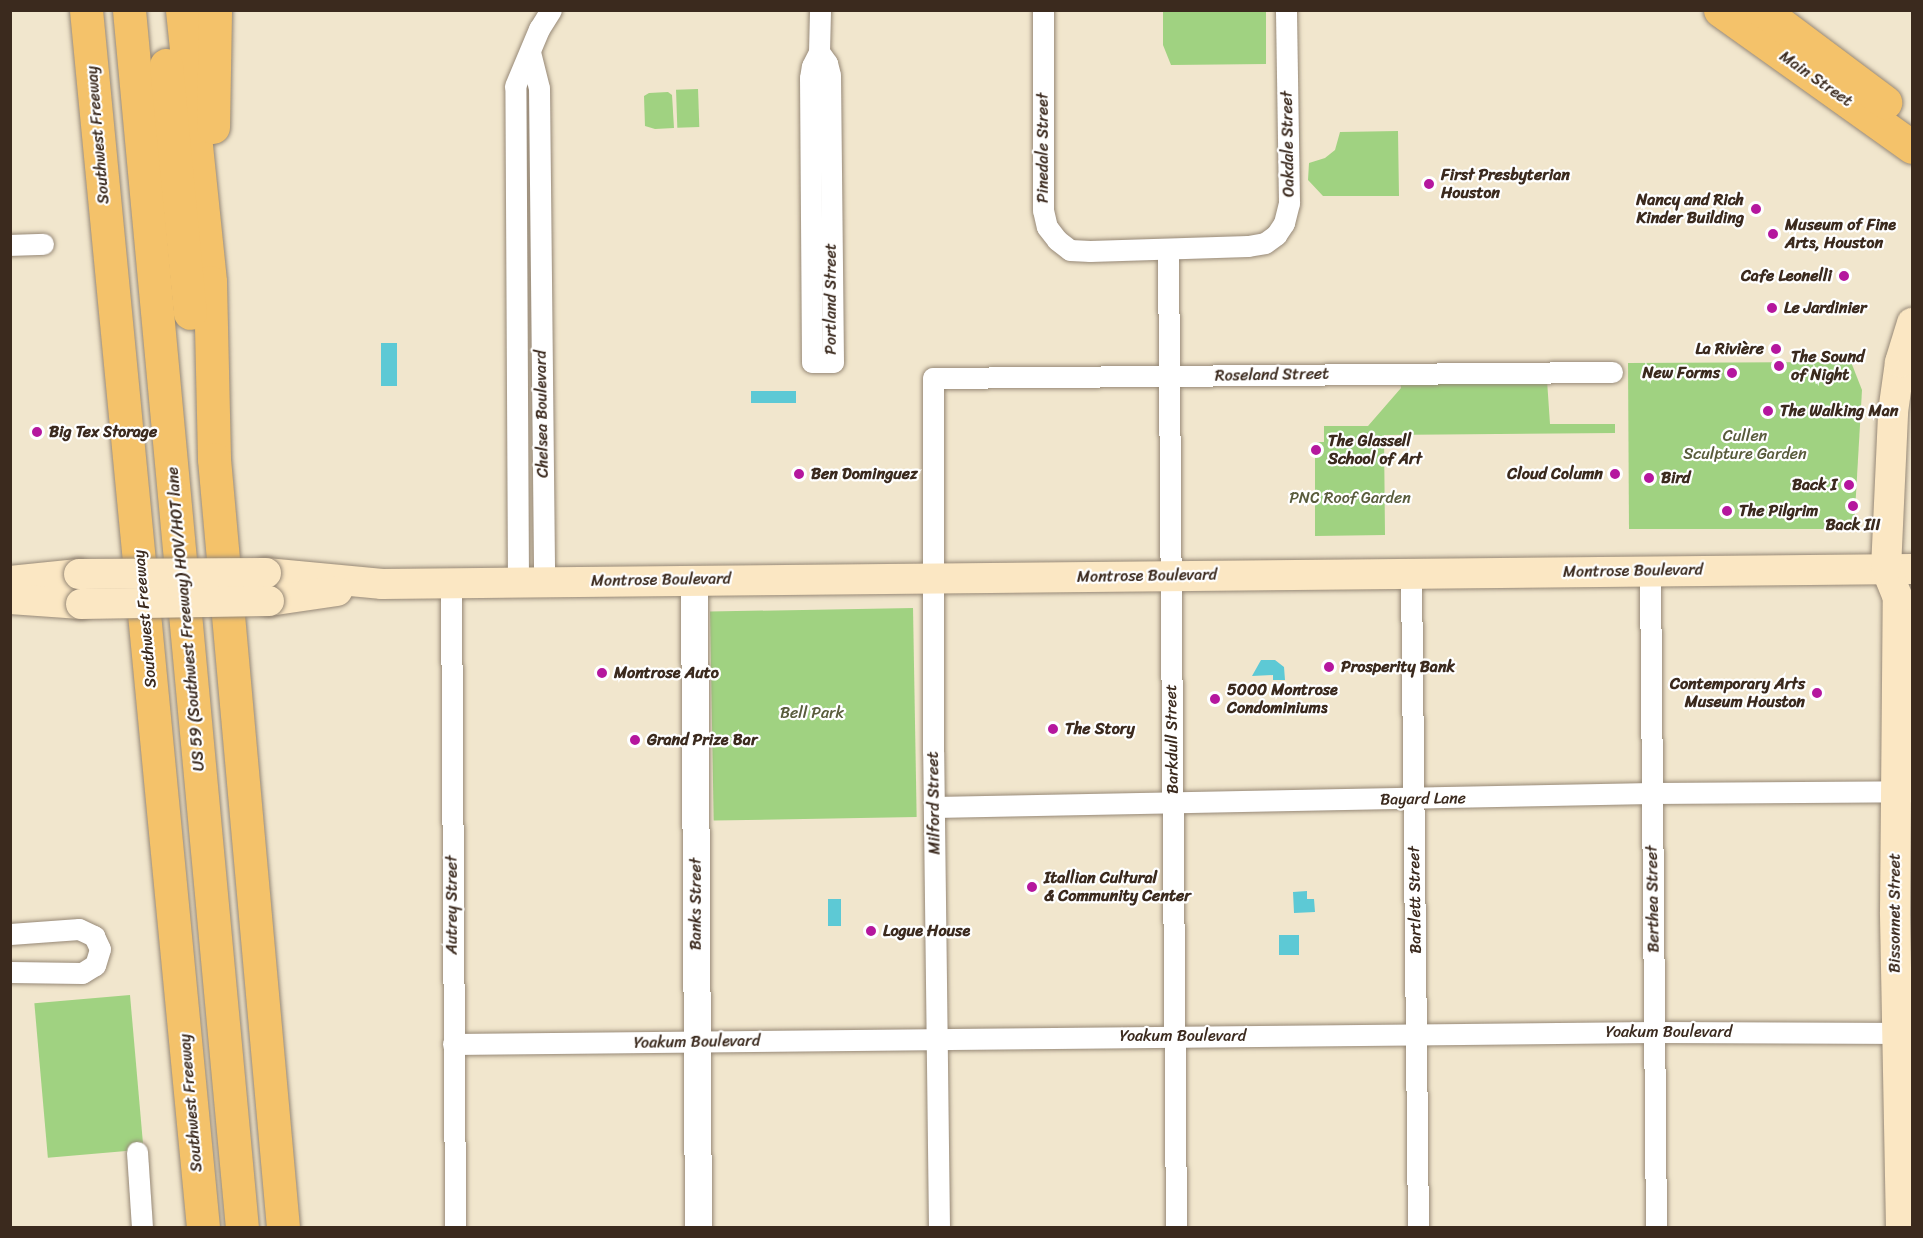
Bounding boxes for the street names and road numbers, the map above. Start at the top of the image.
street label: Main Street [1776,47,1856,111]
street label: Southwest Freeway [82,65,114,205]
street label: Oakdale Street [1277,91,1299,197]
street label: Pinedale Street [1033,93,1053,203]
street label: Portland Street [821,243,841,355]
street label: Chelsea Boulevard [531,350,553,478]
street label: Roseland Street [1215,364,1329,386]
street label: US 59 (Southwest Freeway) HOV/HOT lane [163,466,209,772]
street label: Southwest Freeway [129,549,161,689]
street label: Montrose Boulevard [1563,560,1703,582]
street label: Montrose Boulevard [1077,565,1217,587]
street label: Montrose Boulevard [591,569,731,591]
street label: Barkdull Street [1161,684,1183,794]
street label: Milford Street [924,751,944,855]
street label: Bayard Lane [1380,789,1466,809]
street label: Berthea Street [1642,845,1664,953]
street label: Bartlett Street [1404,846,1426,954]
street label: Bissonnet Street [1885,853,1905,973]
street label: Autrey Street [442,855,462,955]
street label: Banks Street [686,858,706,950]
street label: Yoakum Boulevard [1606,1022,1732,1042]
street label: Yoakum Boulevard [1120,1026,1246,1046]
street label: Yoakum Boulevard [634,1031,760,1053]
street label: Southwest Freeway [175,1033,207,1173]

